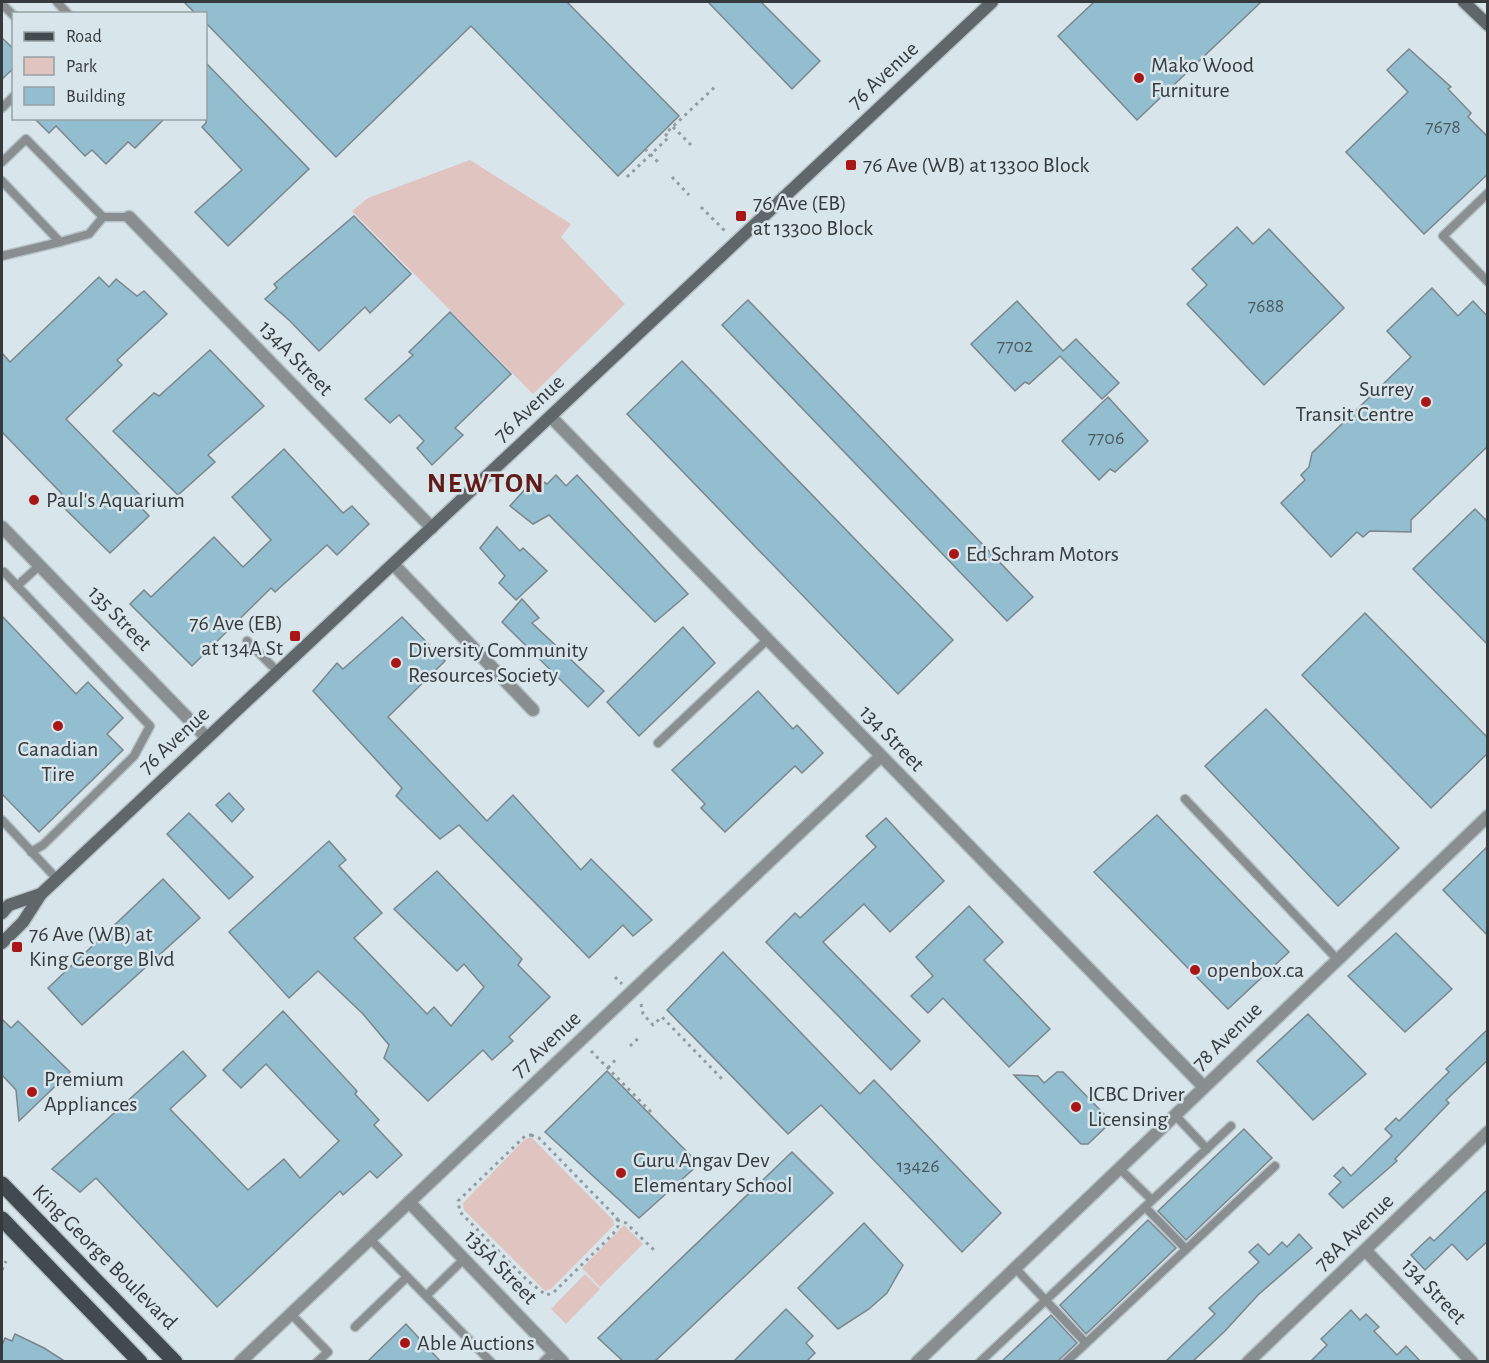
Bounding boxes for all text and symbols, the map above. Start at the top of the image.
legend [12,12,207,120]
text: Road [66,28,102,46]
street label: 76 Avenue [844,37,922,113]
place label: Mako Wood Furniture [1151,54,1254,101]
text: Park [66,58,98,76]
marker: Mako Wood Furniture [1132,71,1146,85]
text: Building [66,88,126,106]
house number: 7678 [1425,117,1461,137]
place label: 76 Ave (WB) at 13300 Block [863,154,1089,176]
marker: 76 Ave (WB) at 13300 Block [844,158,858,172]
place label: 76 Ave (EB) at 13300 Block [753,192,873,239]
marker: 76 Ave (EB) at 13300 Block [734,209,748,223]
house number: 7688 [1248,296,1284,316]
street label: 134A Street [255,316,337,400]
house number: 7702 [997,336,1033,356]
street label: 76 Avenue [490,370,568,446]
place label: Surrey Transit Centre [1296,378,1415,425]
marker: Surrey Transit Centre [1419,395,1433,409]
house number: 7706 [1088,428,1124,448]
district label: NEWTON [427,470,545,498]
place label: Paul's Aquarium [46,489,185,511]
marker: Paul's Aquarium [27,493,41,507]
place label: Ed Schram Motors [966,543,1119,565]
marker: Ed Schram Motors [947,547,961,561]
street label: 135 Street [84,581,156,655]
place label: 76 Ave (EB) at 134A St [189,612,283,659]
marker: 76 Ave (EB) at 134A St [288,629,302,643]
place label: Diversity Community Resources Society [408,639,589,686]
marker: Diversity Community Resources Society [389,656,403,670]
street label: 134 Street [855,701,929,775]
street label: 76 Avenue [135,702,213,778]
marker: Canadian Tire [51,719,65,733]
place label: Canadian Tire [18,738,98,785]
place label: 76 Ave (WB) at King George Blvd [29,923,175,970]
marker: 76 Ave (WB) at King George Blvd [10,940,24,954]
place label: openbox.ca [1207,959,1304,981]
marker: openbox.ca [1188,963,1202,977]
street label: 78 Avenue [1188,998,1266,1074]
street label: 77 Avenue [507,1007,585,1081]
place label: Premium Appliances [44,1068,137,1115]
place label: ICBC Driver Licensing [1088,1083,1185,1130]
marker: Premium Appliances [25,1085,39,1099]
marker: ICBC Driver Licensing [1069,1100,1083,1114]
place label: Guru Angav Dev Elementary School [633,1149,793,1196]
house number: 13426 [896,1156,940,1176]
marker: Guru Angav Dev Elementary School [614,1166,628,1180]
street label: King George Boulevard [28,1180,182,1334]
street label: 78A Avenue [1310,1189,1398,1275]
street label: 135A Street [460,1226,542,1308]
street label: 134 Street [1397,1254,1471,1328]
place label: Able Auctions [417,1332,535,1354]
marker: Able Auctions [398,1336,412,1350]

